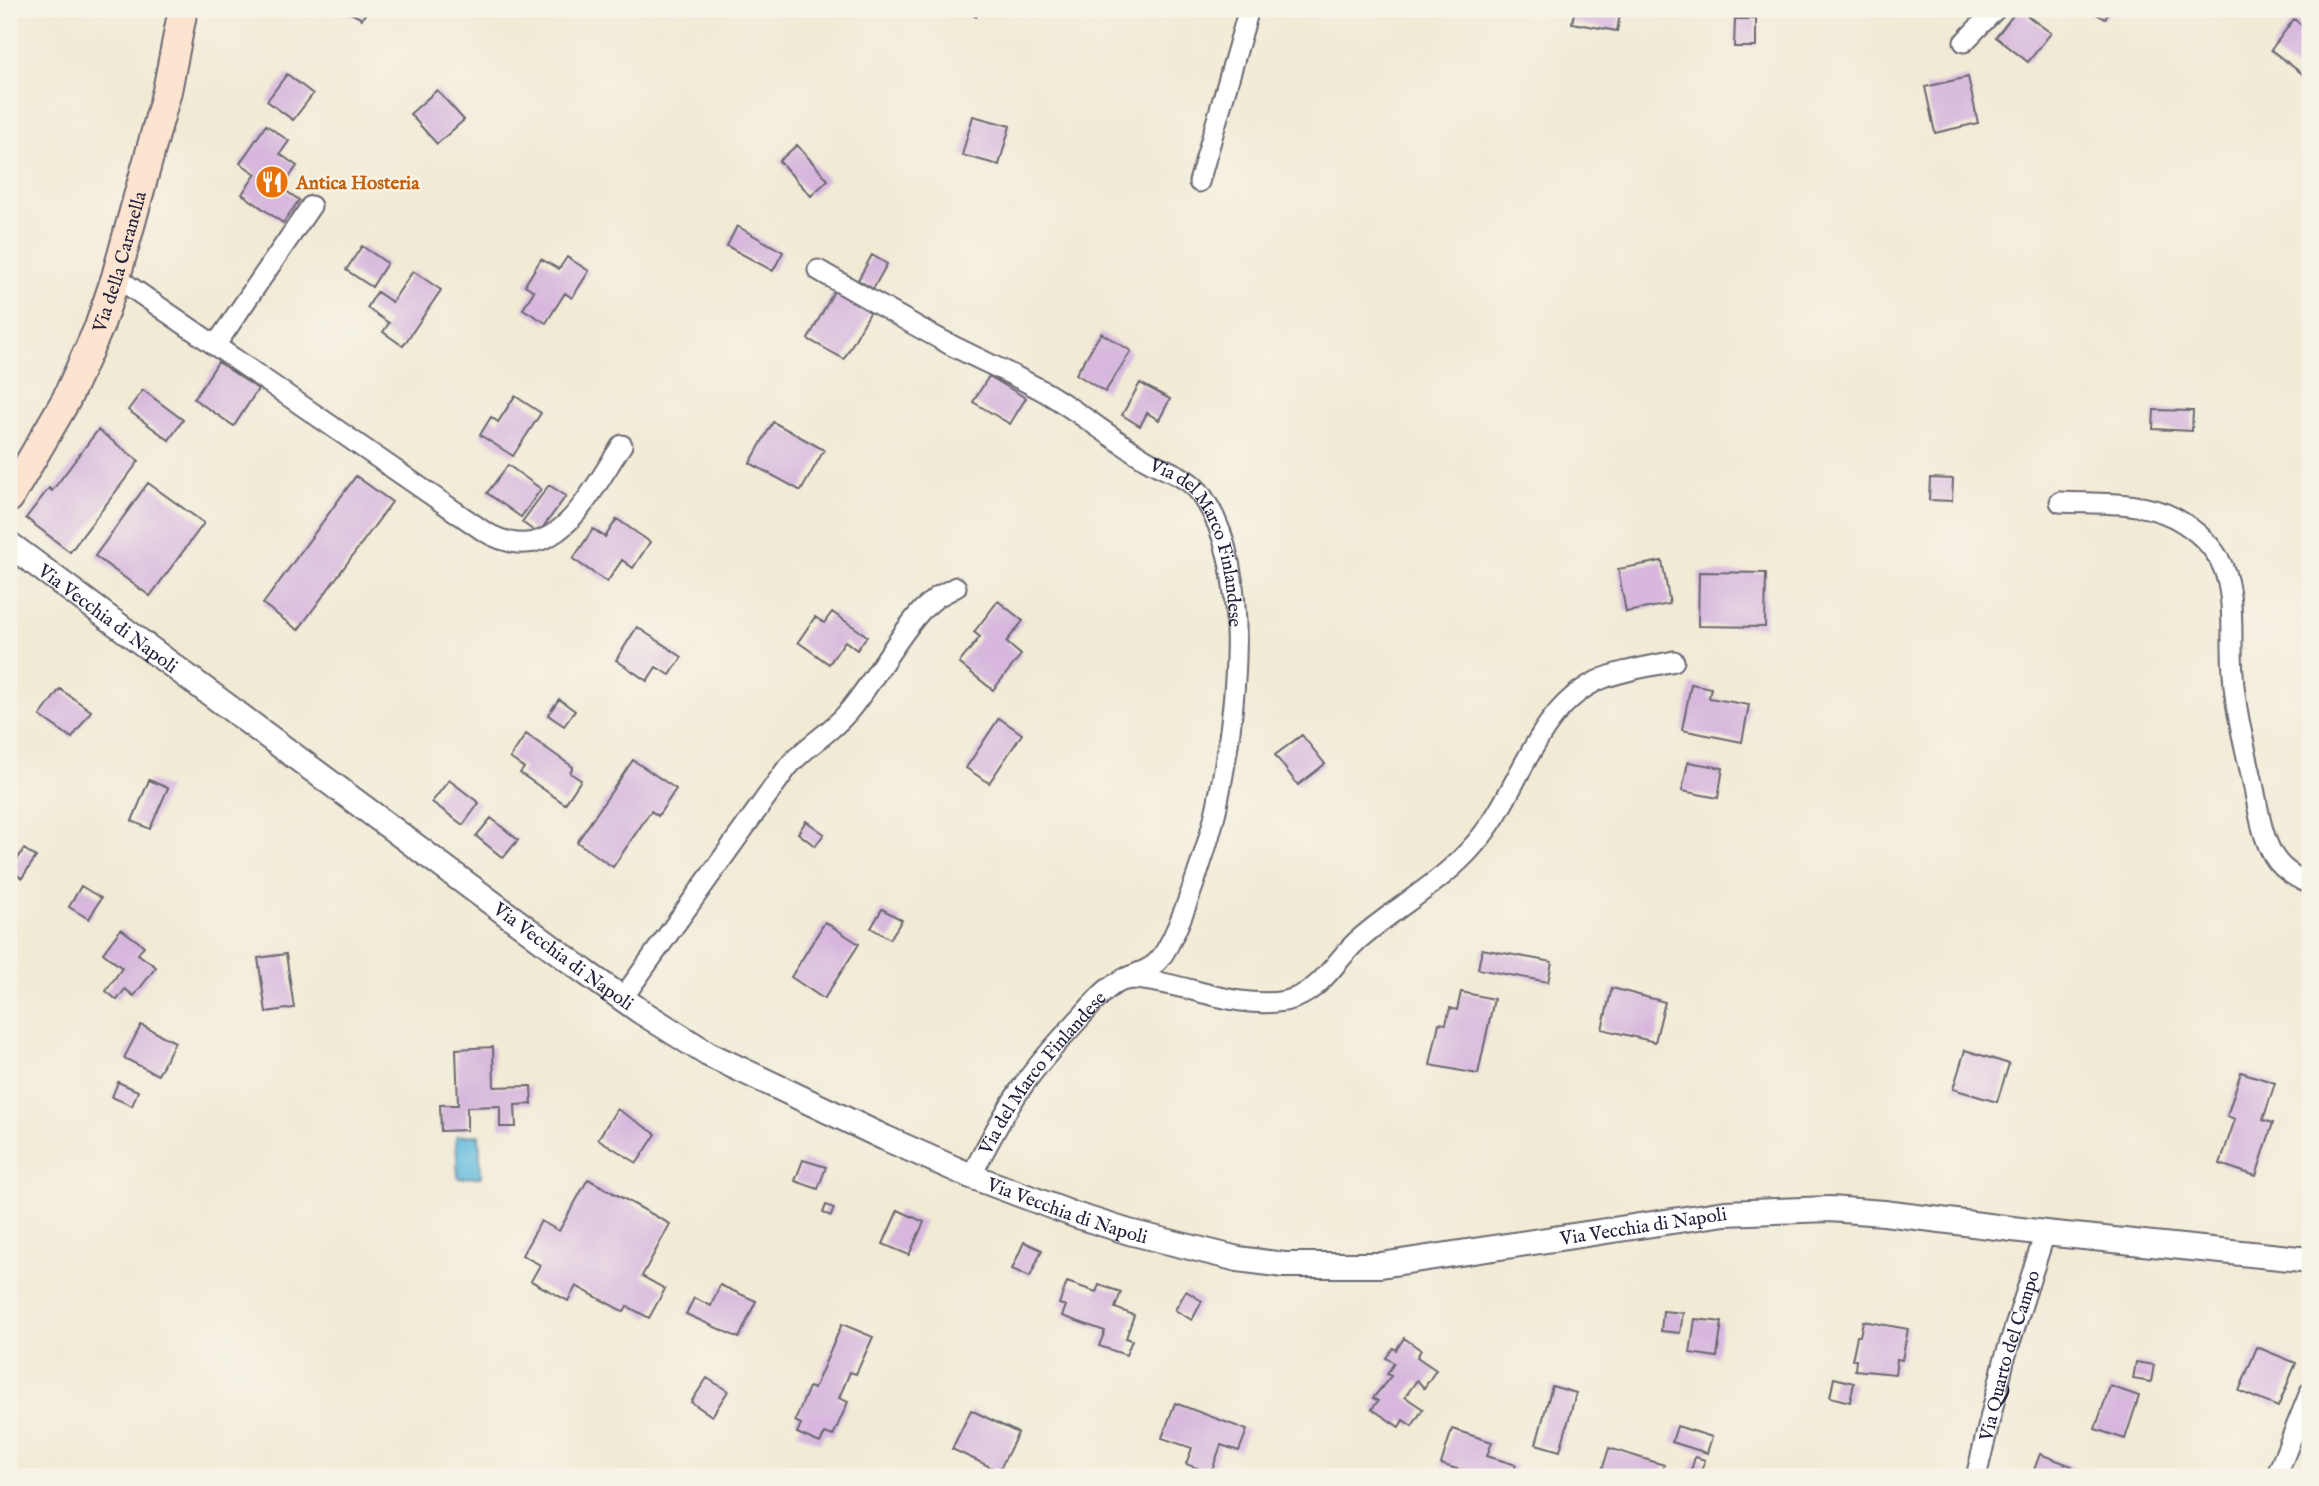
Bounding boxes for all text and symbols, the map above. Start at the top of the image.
restaurant icon: Antica Hosteria [253,163,291,201]
place label: Antica Hosteria [295,172,420,196]
street label: Via della Caranella [88,188,153,337]
street label: Via del Marco Finlandese [1144,453,1246,628]
street label: Via Vecchia di Napoli [32,559,182,679]
street label: Via Vecchia di Napoli [487,897,638,1017]
street label: Via del Marco Finlandese [974,987,1112,1160]
street label: Via Vecchia di Napoli [982,1173,1150,1250]
street label: Via Vecchia di Napoli [1558,1203,1729,1252]
street label: Via Quarto del Campo [1975,1267,2046,1445]

